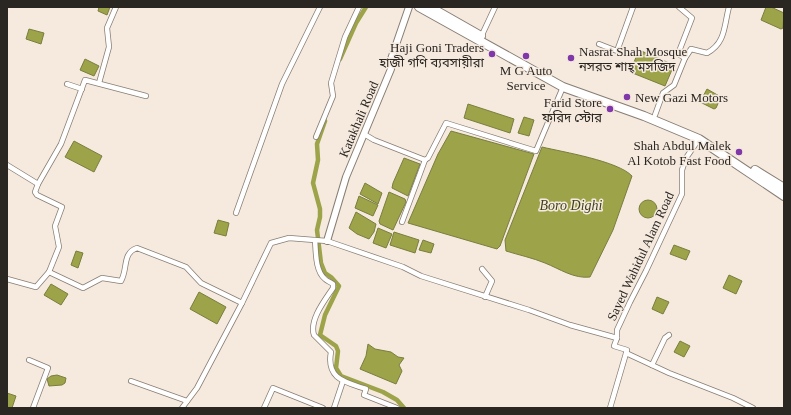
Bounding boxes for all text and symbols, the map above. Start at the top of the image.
place label: Haji Goni Traders হাজী গণি ব্যবসায়ীরা [378,40,485,70]
place label: Nasrat Shah Mosque নসরত শাহ্‌ মসজিদ [578,44,688,74]
marker: Haji Goni Traders হাজী গণি ব্যবসায়ীরা [487,49,497,59]
marker: M G Auto Service [521,51,531,61]
marker: Nasrat Shah Mosque নসরত শাহ্‌ মসজিদ [566,53,576,63]
place label: M G Auto Service [500,63,552,93]
street label: Katakhali Road [336,78,381,160]
place label: New Gazi Motors [635,90,728,105]
marker: New Gazi Motors [622,92,632,102]
place label: Farid Store ফরিদ স্টোর [541,95,602,125]
marker: Farid Store ফরিদ স্টোর [605,104,615,114]
place label: Shah Abdul Malek Al Kotob Fast Food [627,138,731,168]
marker: Shah Abdul Malek Al Kotob Fast Food [734,147,744,157]
street label: Sayed Wahidul Alam Road [604,189,677,323]
water label: Boro Dighi [540,198,603,213]

